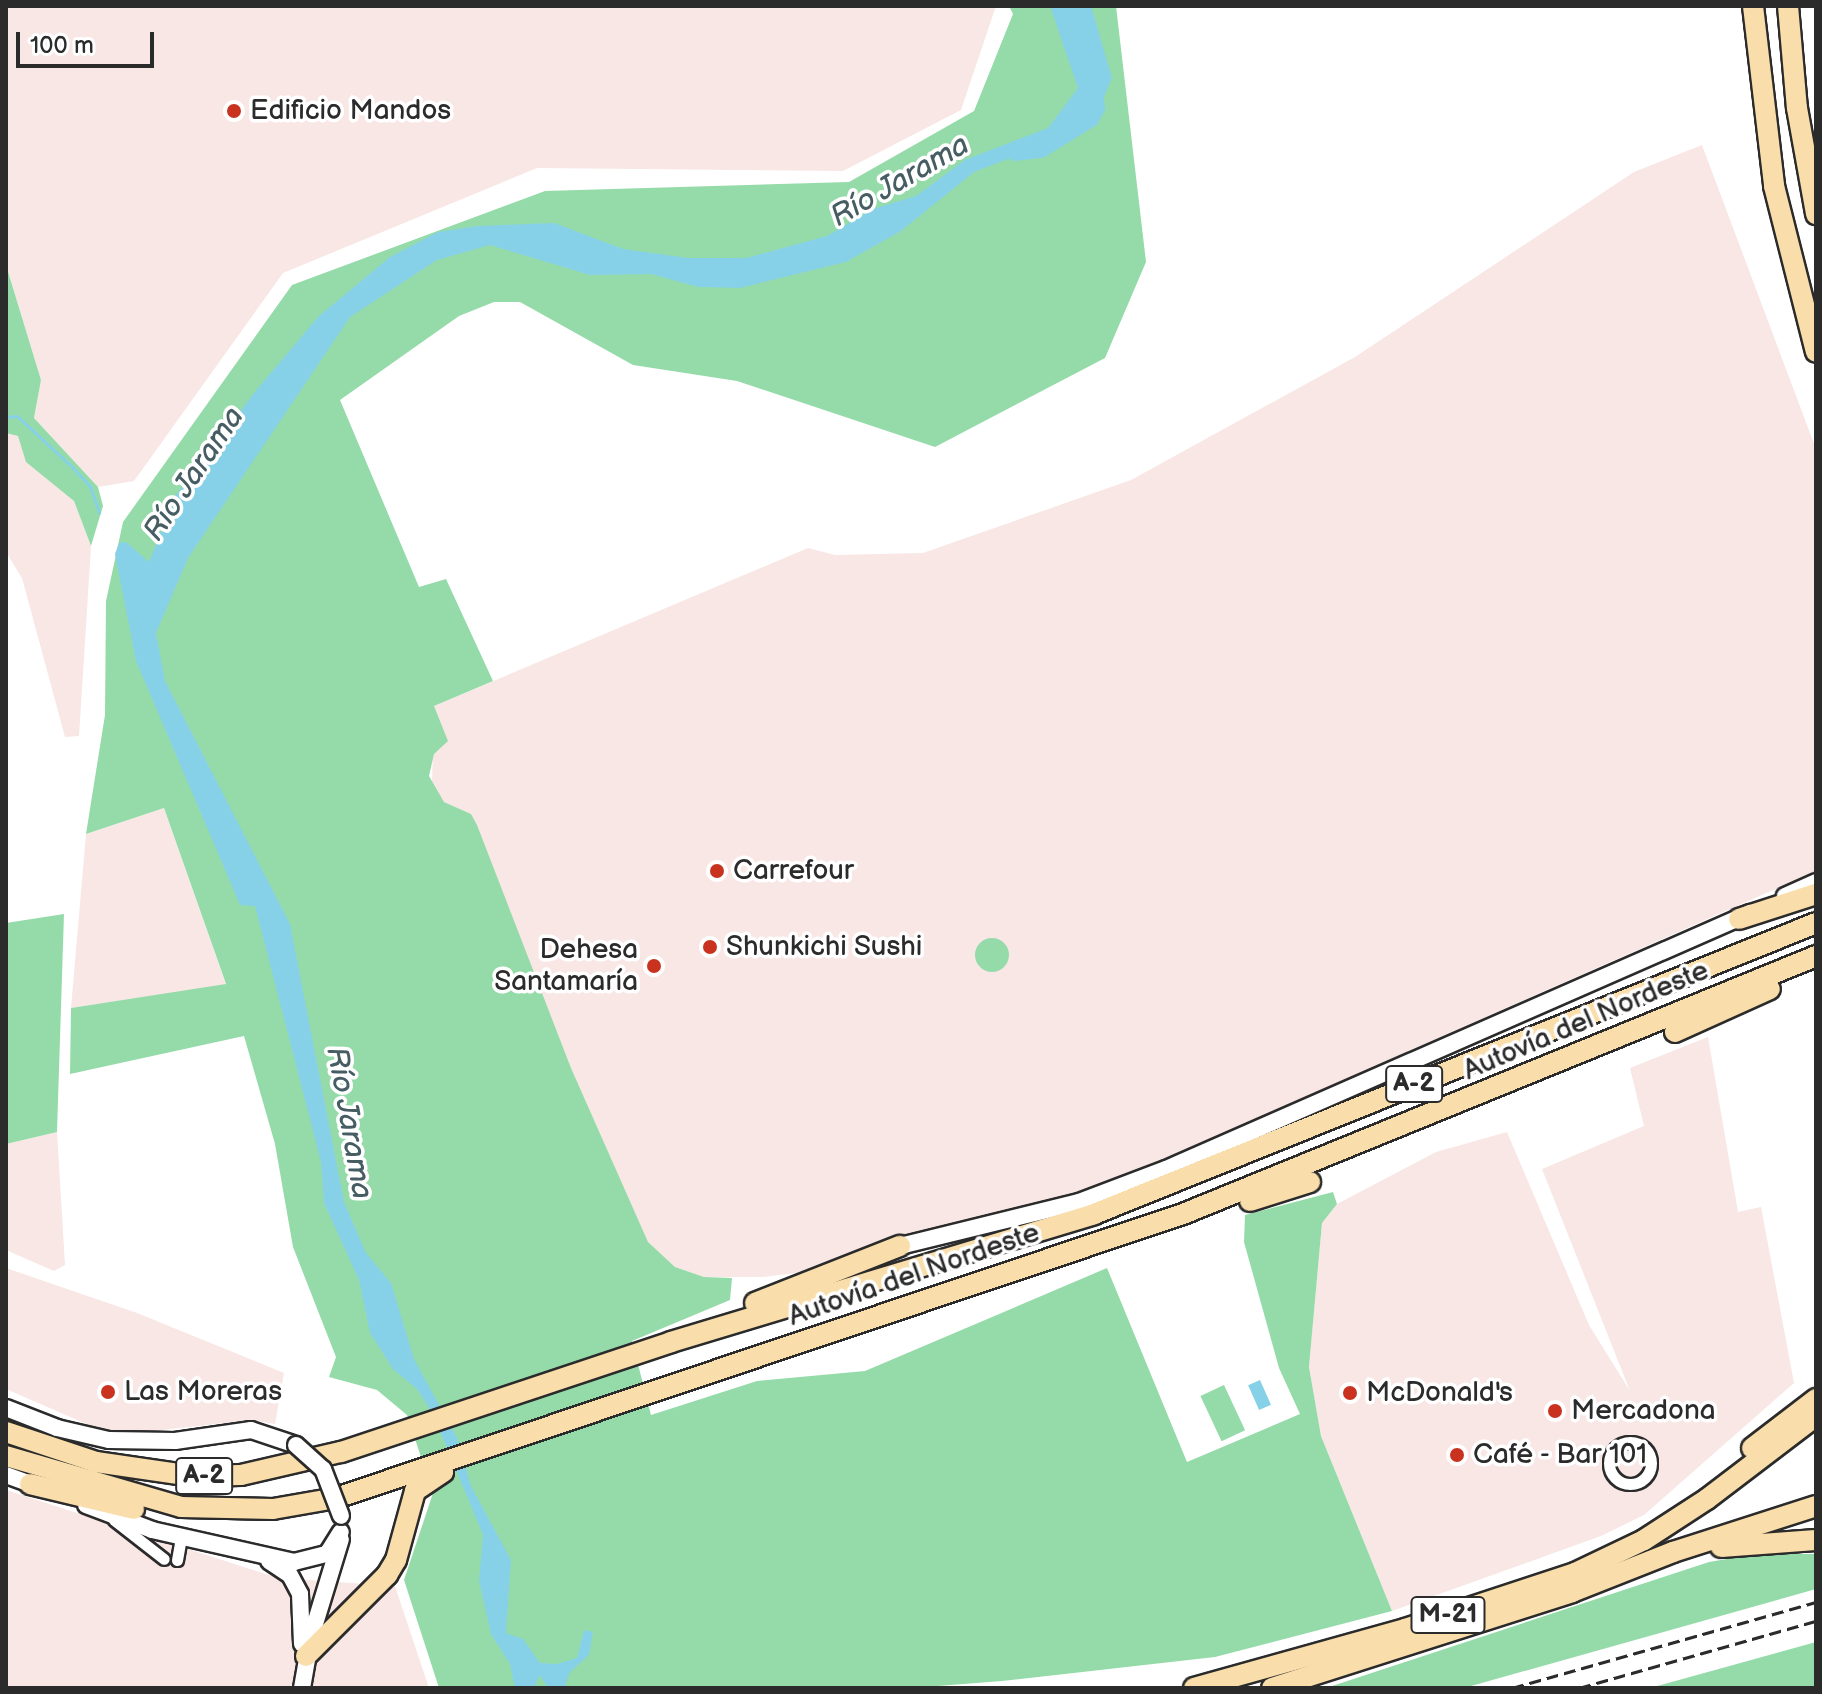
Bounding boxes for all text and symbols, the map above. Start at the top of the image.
scale bar [20,16,158,66]
text: 100 m [30,31,94,60]
place label: Edificio Mandos [250,94,451,128]
marker: Edificio Mandos [225,102,243,120]
water label: Río Jarama [824,127,976,235]
water label: Río Jarama [136,399,252,549]
place label: Carrefour [733,854,854,888]
marker: Carrefour [708,862,726,880]
place label: Shunkichi Sushi [726,930,923,964]
place label: Dehesa Santamaría [494,933,638,999]
marker: Shunkichi Sushi [701,938,719,956]
street label: Autovía del Nordeste [1458,954,1714,1088]
marker: Dehesa Santamaría [645,957,663,975]
water label: Río Jarama [318,1043,380,1203]
road number: A-2 [1384,1062,1444,1106]
street label: Autovía del Nordeste [784,1216,1044,1334]
place label: Las Moreras [124,1375,282,1409]
place label: McDonald's [1366,1376,1513,1410]
marker: Las Moreras [99,1383,117,1401]
marker: McDonald's [1341,1384,1359,1402]
place label: Mercadona [1571,1394,1716,1428]
marker: Mercadona [1546,1402,1564,1420]
place label: Café - Bar 101 [1473,1438,1649,1472]
marker: Café - Bar 101 [1448,1446,1466,1464]
road number: A-2 [174,1454,234,1498]
road number: M-21 [1410,1593,1486,1637]

